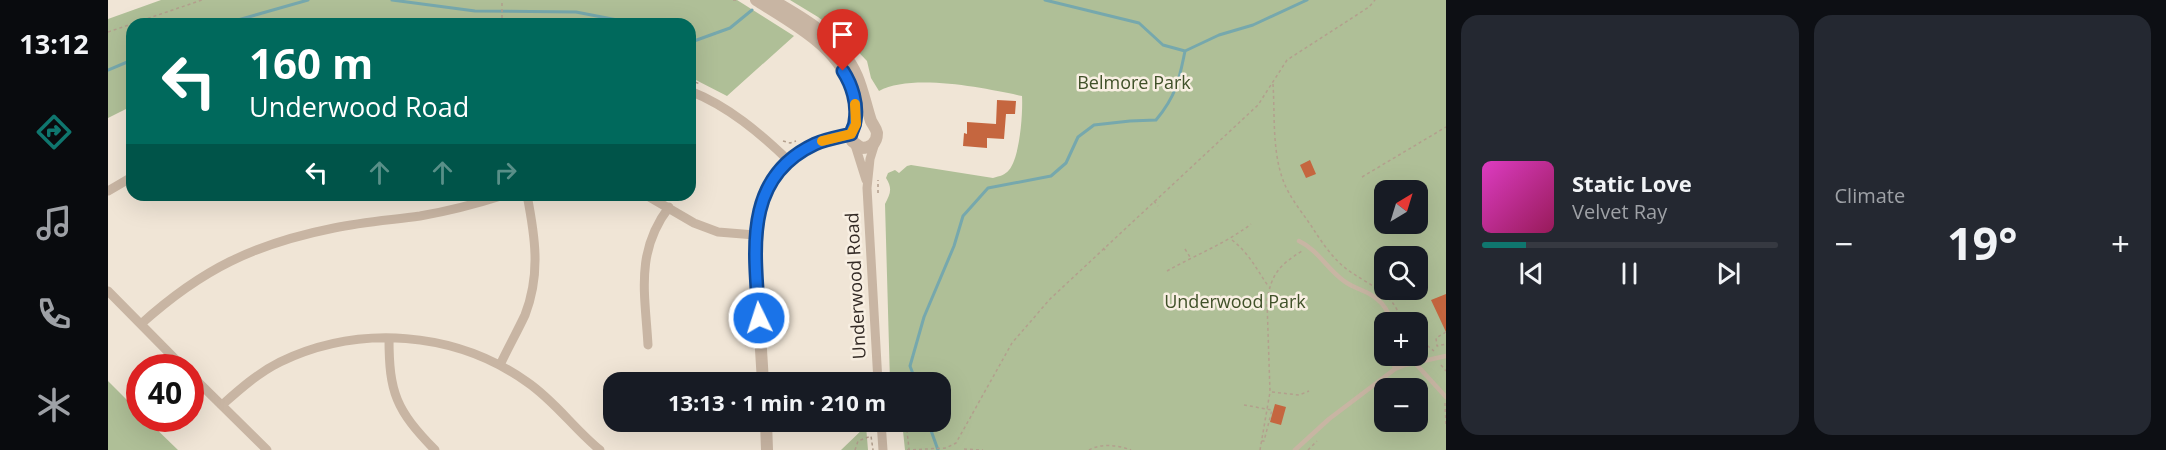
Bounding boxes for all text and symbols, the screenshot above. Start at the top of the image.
pin [817,9,868,71]
icon: arrive [826,18,859,51]
text: 13:12 [19,25,89,62]
text: 160 m [249,34,373,91]
icon: left [150,42,228,120]
park label: Belmore Park [1077,70,1191,94]
text: Underwood Road [249,88,469,125]
icon: directions [33,111,75,153]
icon: left [300,156,333,189]
icon: ahead [363,156,396,189]
icon: ahead [426,156,459,189]
icon: right [489,156,522,189]
text: Static Love [1572,168,1692,198]
north arrow [1374,180,1428,234]
map controls [1374,180,1428,432]
text: Climate [1835,182,1905,209]
text: Velvet Ray [1572,198,1667,225]
icon: music [33,202,75,244]
street label: Underwood Road [839,212,871,360]
text: 19° [1947,212,2018,273]
text: − [1835,221,1853,266]
text: + [2111,221,2130,266]
button: search [1374,246,1428,300]
icon: previous [1515,257,1548,290]
icon: pause [1613,257,1646,290]
icon: next [1712,257,1745,290]
position arrow [727,286,791,350]
park label: Underwood Park [1164,289,1306,313]
icon: phone [33,293,75,335]
button: + [1374,312,1428,366]
speed limit sign: 40 [126,354,204,432]
button: − [1374,378,1428,432]
icon: climate [33,384,75,426]
text: 13:13 · 1 min · 210 m [668,387,886,417]

